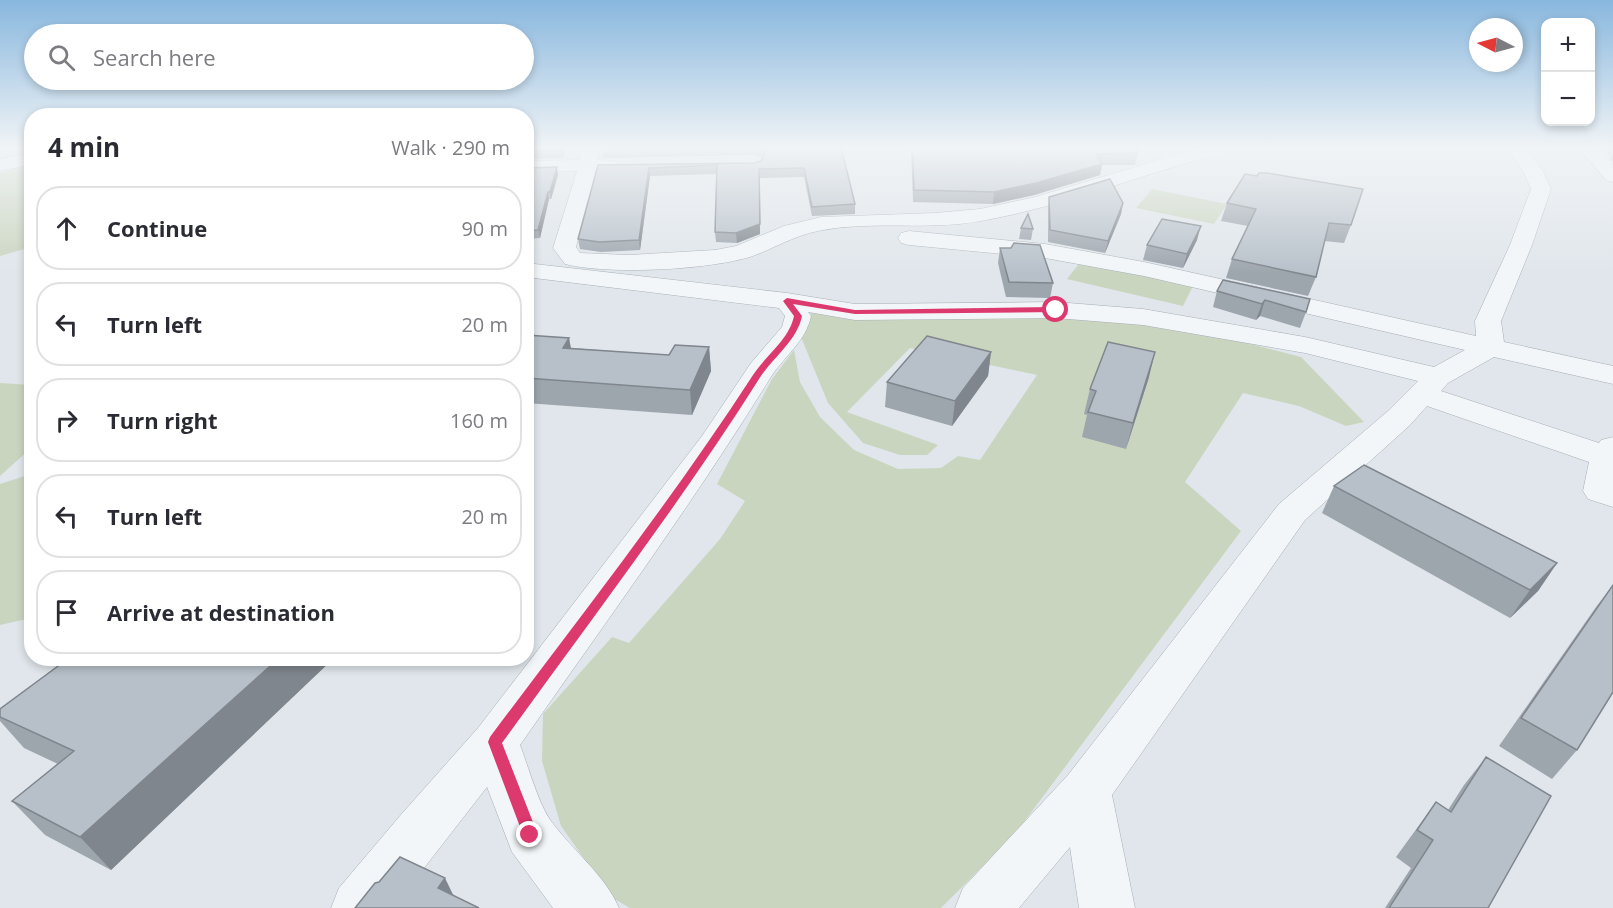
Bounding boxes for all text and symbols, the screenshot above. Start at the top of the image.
north arrow [1469,18,1523,72]
map controls [1541,18,1595,126]
button: + [1541,18,1595,72]
search box [24,24,534,90]
icon: search [45,41,78,74]
text: Search here [93,42,216,72]
button: − [1541,72,1595,126]
text: 4 min [48,129,120,165]
text: Walk · 290 m [391,134,510,161]
icon: ahead [50,212,83,245]
text: Continue [107,213,207,243]
text: 90 m [461,215,508,242]
route start [1042,296,1068,322]
icon: left [50,308,83,341]
text: Turn left [107,309,202,339]
text: 20 m [461,311,508,338]
icon: right [50,404,83,437]
text: Turn right [107,405,218,435]
text: 160 m [450,407,508,434]
icon: left [50,500,83,533]
text: Turn left [107,501,202,531]
text: 20 m [461,503,508,530]
icon: arrive [50,596,83,629]
text: Arrive at destination [107,597,335,627]
route end [516,821,542,847]

